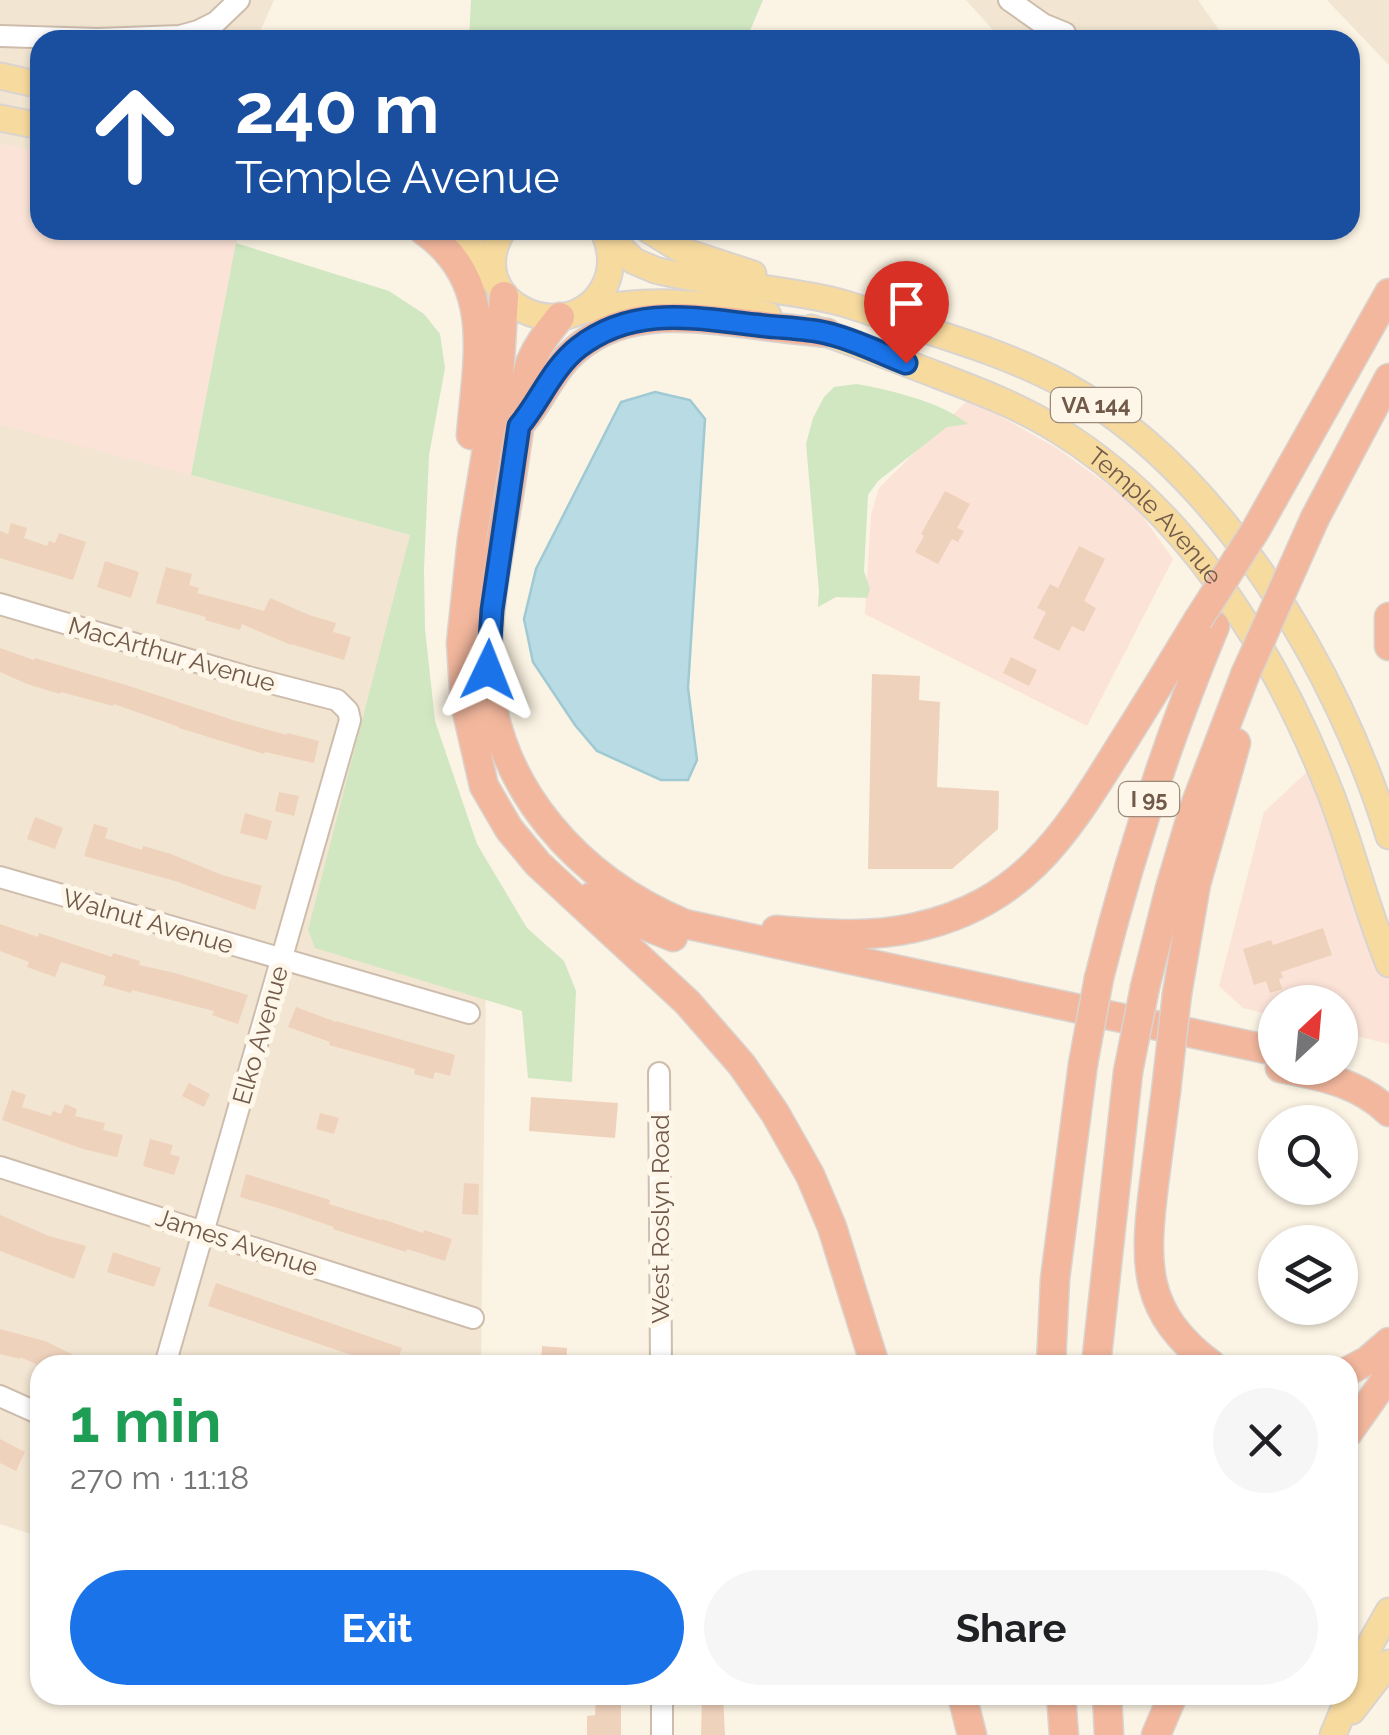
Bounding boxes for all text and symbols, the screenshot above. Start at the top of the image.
text: 240 m [235,67,439,149]
icon: ahead [70,70,200,200]
text: Temple Avenue [235,151,560,204]
pin [864,261,949,364]
icon: arrive [879,276,934,331]
road number: VA 144 [1051,388,1141,422]
street label: Temple Avenue [1082,441,1229,590]
street label: MacArthur Avenue [65,610,279,698]
position arrow [436,618,540,722]
road number: I 95 [1119,782,1179,816]
street label: Walnut Avenue [59,882,237,960]
street label: Elko Avenue [226,962,294,1108]
north arrow [1258,985,1358,1085]
map controls [1258,985,1358,1325]
button: search [1258,1105,1358,1205]
street label: West Roslyn Road [645,1114,675,1324]
street label: James Avenue [152,1202,322,1282]
button: layers [1258,1225,1358,1325]
text: 1 min [70,1386,221,1456]
button: close [1213,1388,1318,1493]
text: 270 m · 11:18 [70,1459,249,1496]
button: Exit [70,1570,684,1685]
button: Share [704,1570,1318,1685]

